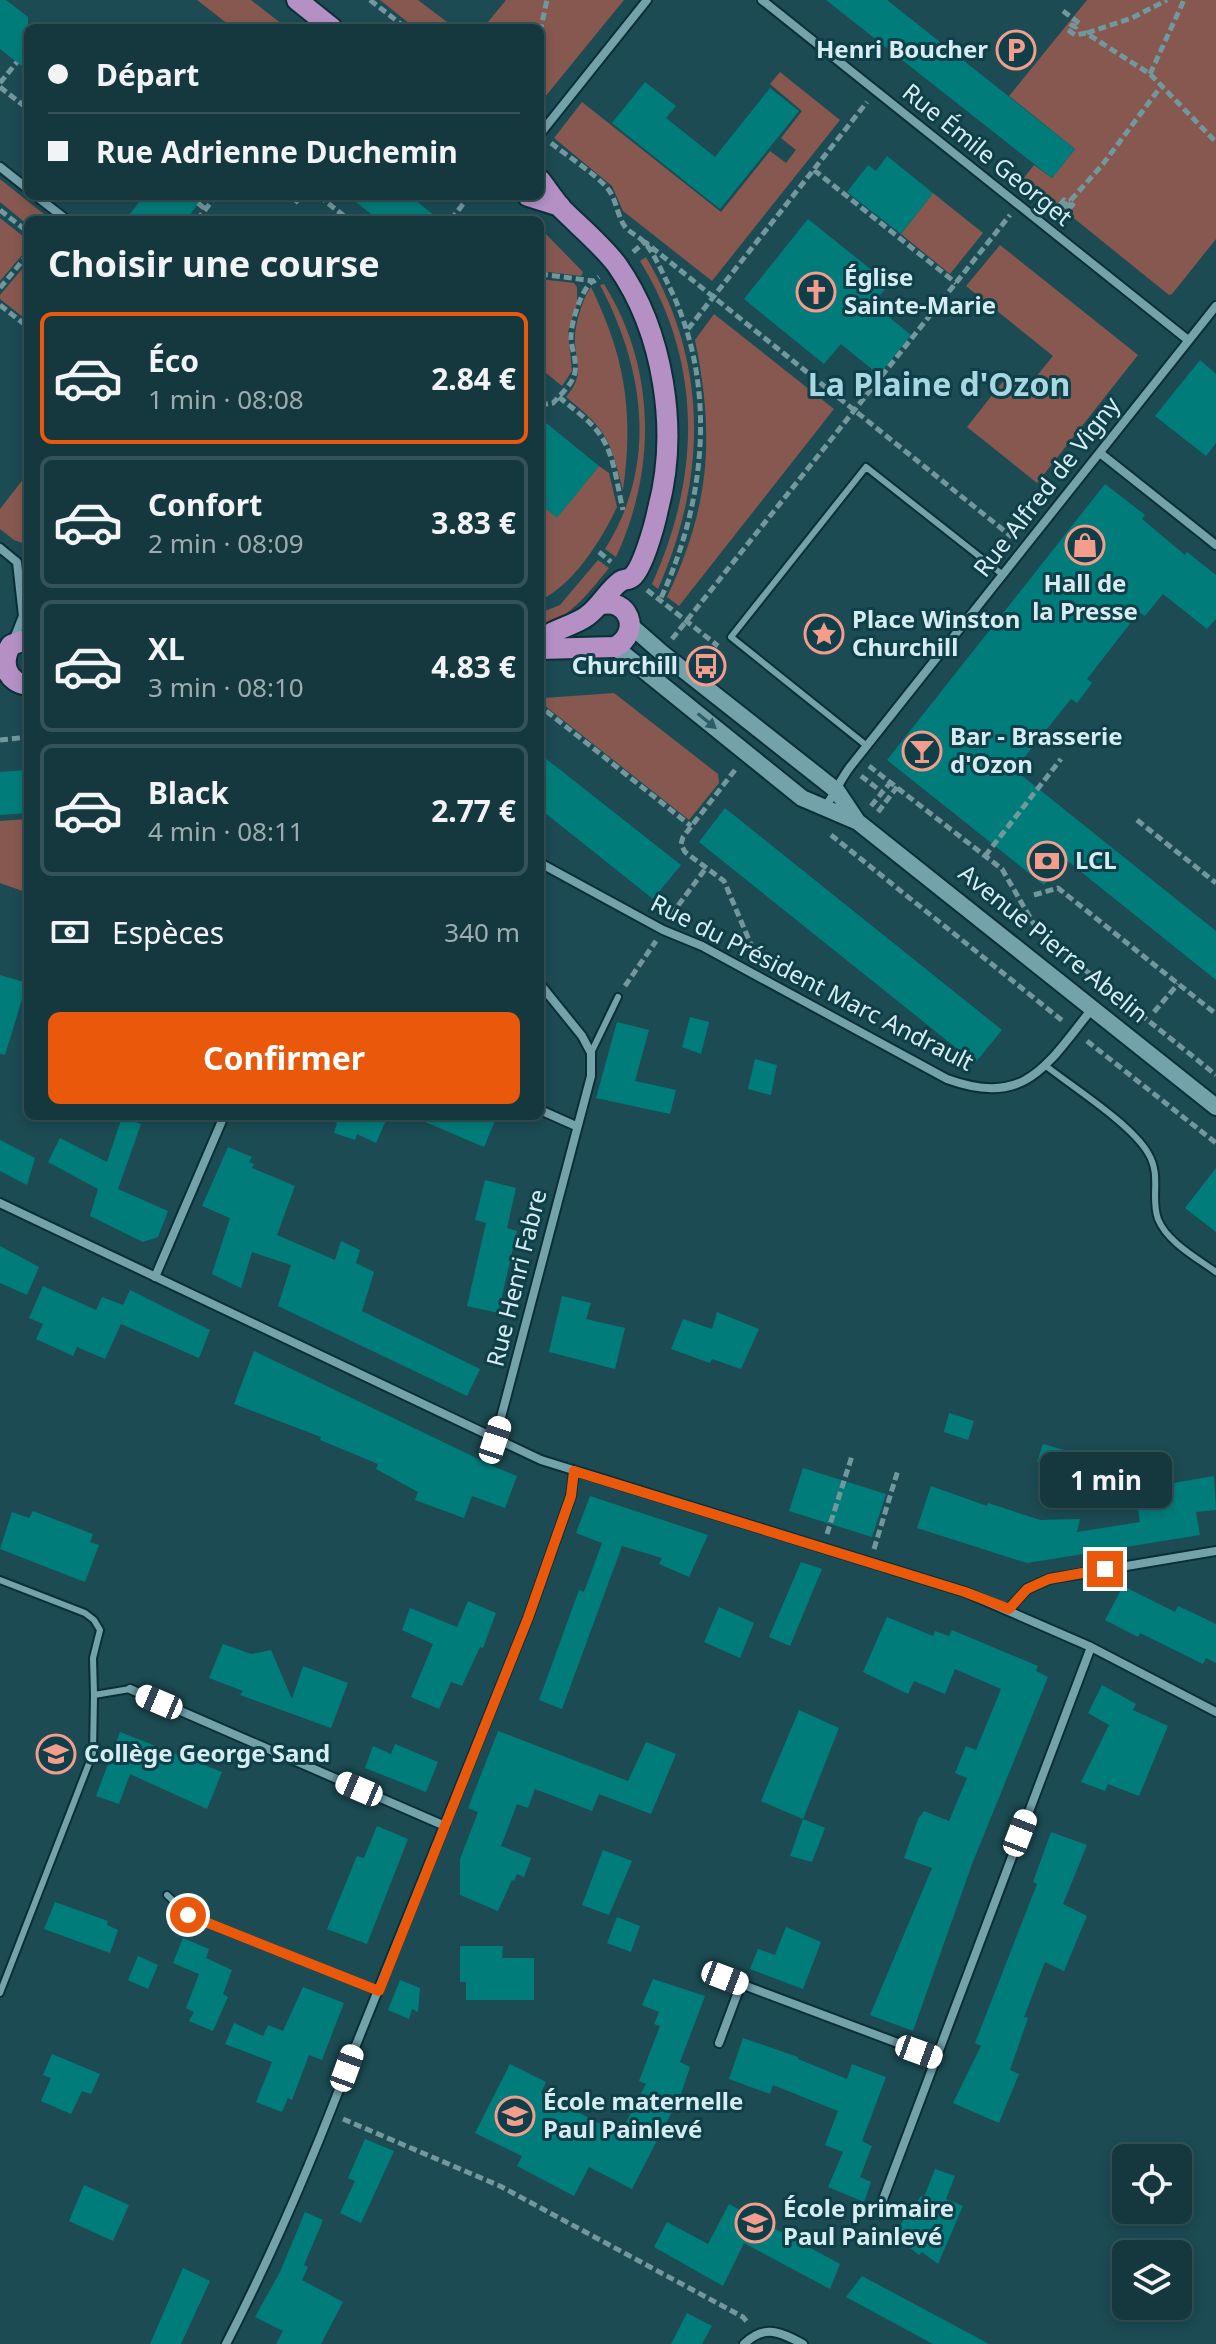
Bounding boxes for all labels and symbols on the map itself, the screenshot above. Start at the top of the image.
parking icon: Henri Boucher [995,29,1037,71]
place label: Henri Boucher [816,32,988,65]
street label: Rue Émile Georget [896,75,1080,233]
place label: Église Sainte-Marie [844,260,996,321]
church icon: Église Sainte-Marie [795,271,837,313]
district label: La Plaine d'Ozon [808,362,1070,405]
street label: Rue Alfred de Vigny [965,389,1127,583]
shop icon: Hall de la Presse [1064,524,1106,566]
place label: Hall de la Presse [1032,566,1138,627]
place label: Place Winston Churchill [852,602,1020,663]
place icon: Place Winston Churchill [803,613,845,655]
bus stop icon: Churchill [685,645,727,687]
place label: Churchill [572,648,678,681]
one-way arrow [697,712,717,729]
place label: Bar - Brasserie d'Ozon [950,719,1122,780]
bar icon: Bar - Brasserie d'Ozon [901,730,943,772]
bank icon: LCL [1026,840,1068,882]
place label: LCL [1075,843,1117,876]
street label: Avenue Pierre Abelin [952,856,1156,1030]
street label: Rue du Président Marc Andrault [645,886,980,1078]
street label: Rue Henri Fabre [478,1186,554,1370]
car [476,1413,514,1467]
callout: 1 min [1039,1453,1171,1509]
route end [1087,1551,1123,1587]
car [132,1682,186,1722]
school or university icon: Collège George Sand [35,1733,77,1775]
place label: Collège George Sand [84,1736,330,1769]
car [332,1769,386,1809]
car [1000,1806,1040,1860]
route start [170,1897,206,1933]
car [698,1958,752,1998]
car [892,2033,946,2071]
car [328,2041,366,2095]
place label: École maternelle Paul Painlevé [543,2084,743,2145]
school or university icon: École maternelle Paul Painlevé [494,2095,536,2137]
place label: École primaire Paul Painlevé [783,2191,954,2252]
school or university icon: École primaire Paul Painlevé [734,2202,776,2244]

